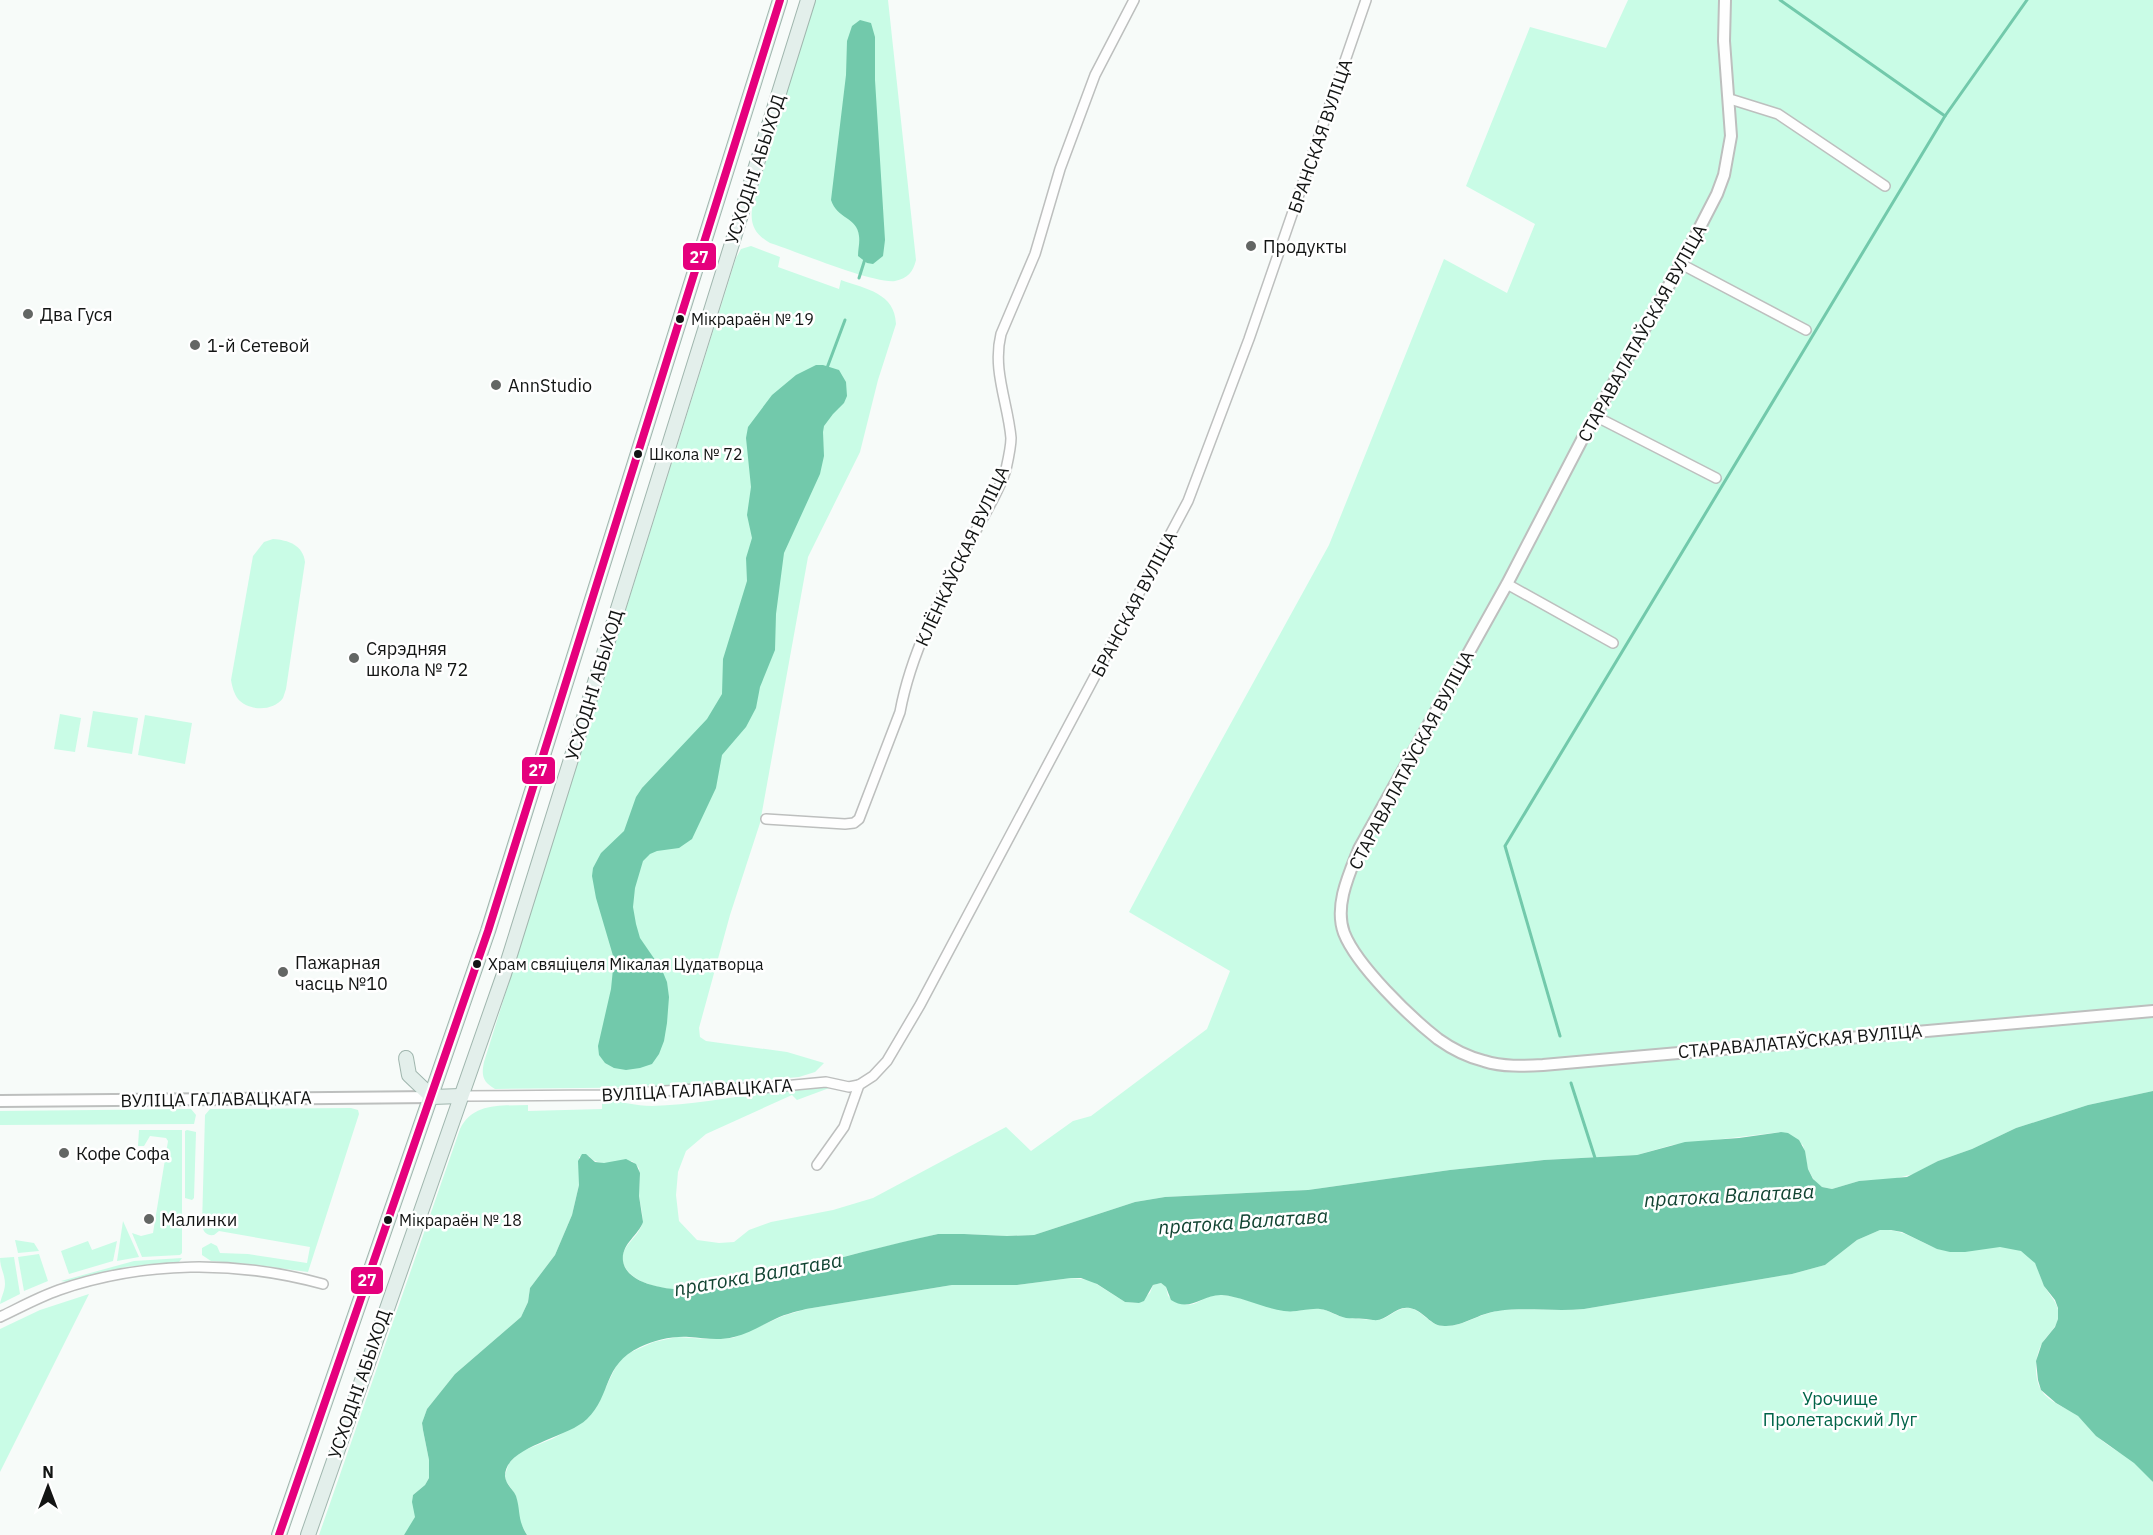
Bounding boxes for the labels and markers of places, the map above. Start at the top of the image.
place label: Продукты [1263,235,1347,258]
marker: Продукты [1244,239,1258,253]
place label: Два Гуся [40,303,113,326]
marker: Два Гуся [21,307,35,321]
place label: Мікрараён № 19 [691,309,814,329]
marker: Мікрараён № 19 [674,313,686,325]
place label: 1-й Сетевой [207,334,310,357]
marker: 1-й Сетевой [188,338,202,352]
place label: AnnStudio [508,374,592,397]
marker: AnnStudio [489,378,503,392]
place label: Школа № 72 [649,444,743,464]
marker: Школа № 72 [632,448,644,460]
place label: Сярэдняя школа № 72 [366,637,468,681]
marker: Сярэдняя школа № 72 [347,651,361,665]
place label: Пажарная часць №10 [295,951,388,995]
place label: Храм свяціцеля Мікалая Цудатворца [488,954,764,974]
marker: Храм свяціцеля Мікалая Цудатворца [471,958,483,970]
marker: Пажарная часць №10 [276,965,290,979]
place label: Кофе Софа [76,1142,170,1165]
marker: Кофе Софа [57,1146,71,1160]
place label: Малинки [161,1208,237,1231]
place label: Мікрараён № 18 [399,1210,522,1230]
marker: Малинки [142,1212,156,1226]
marker: Мікрараён № 18 [382,1214,394,1226]

